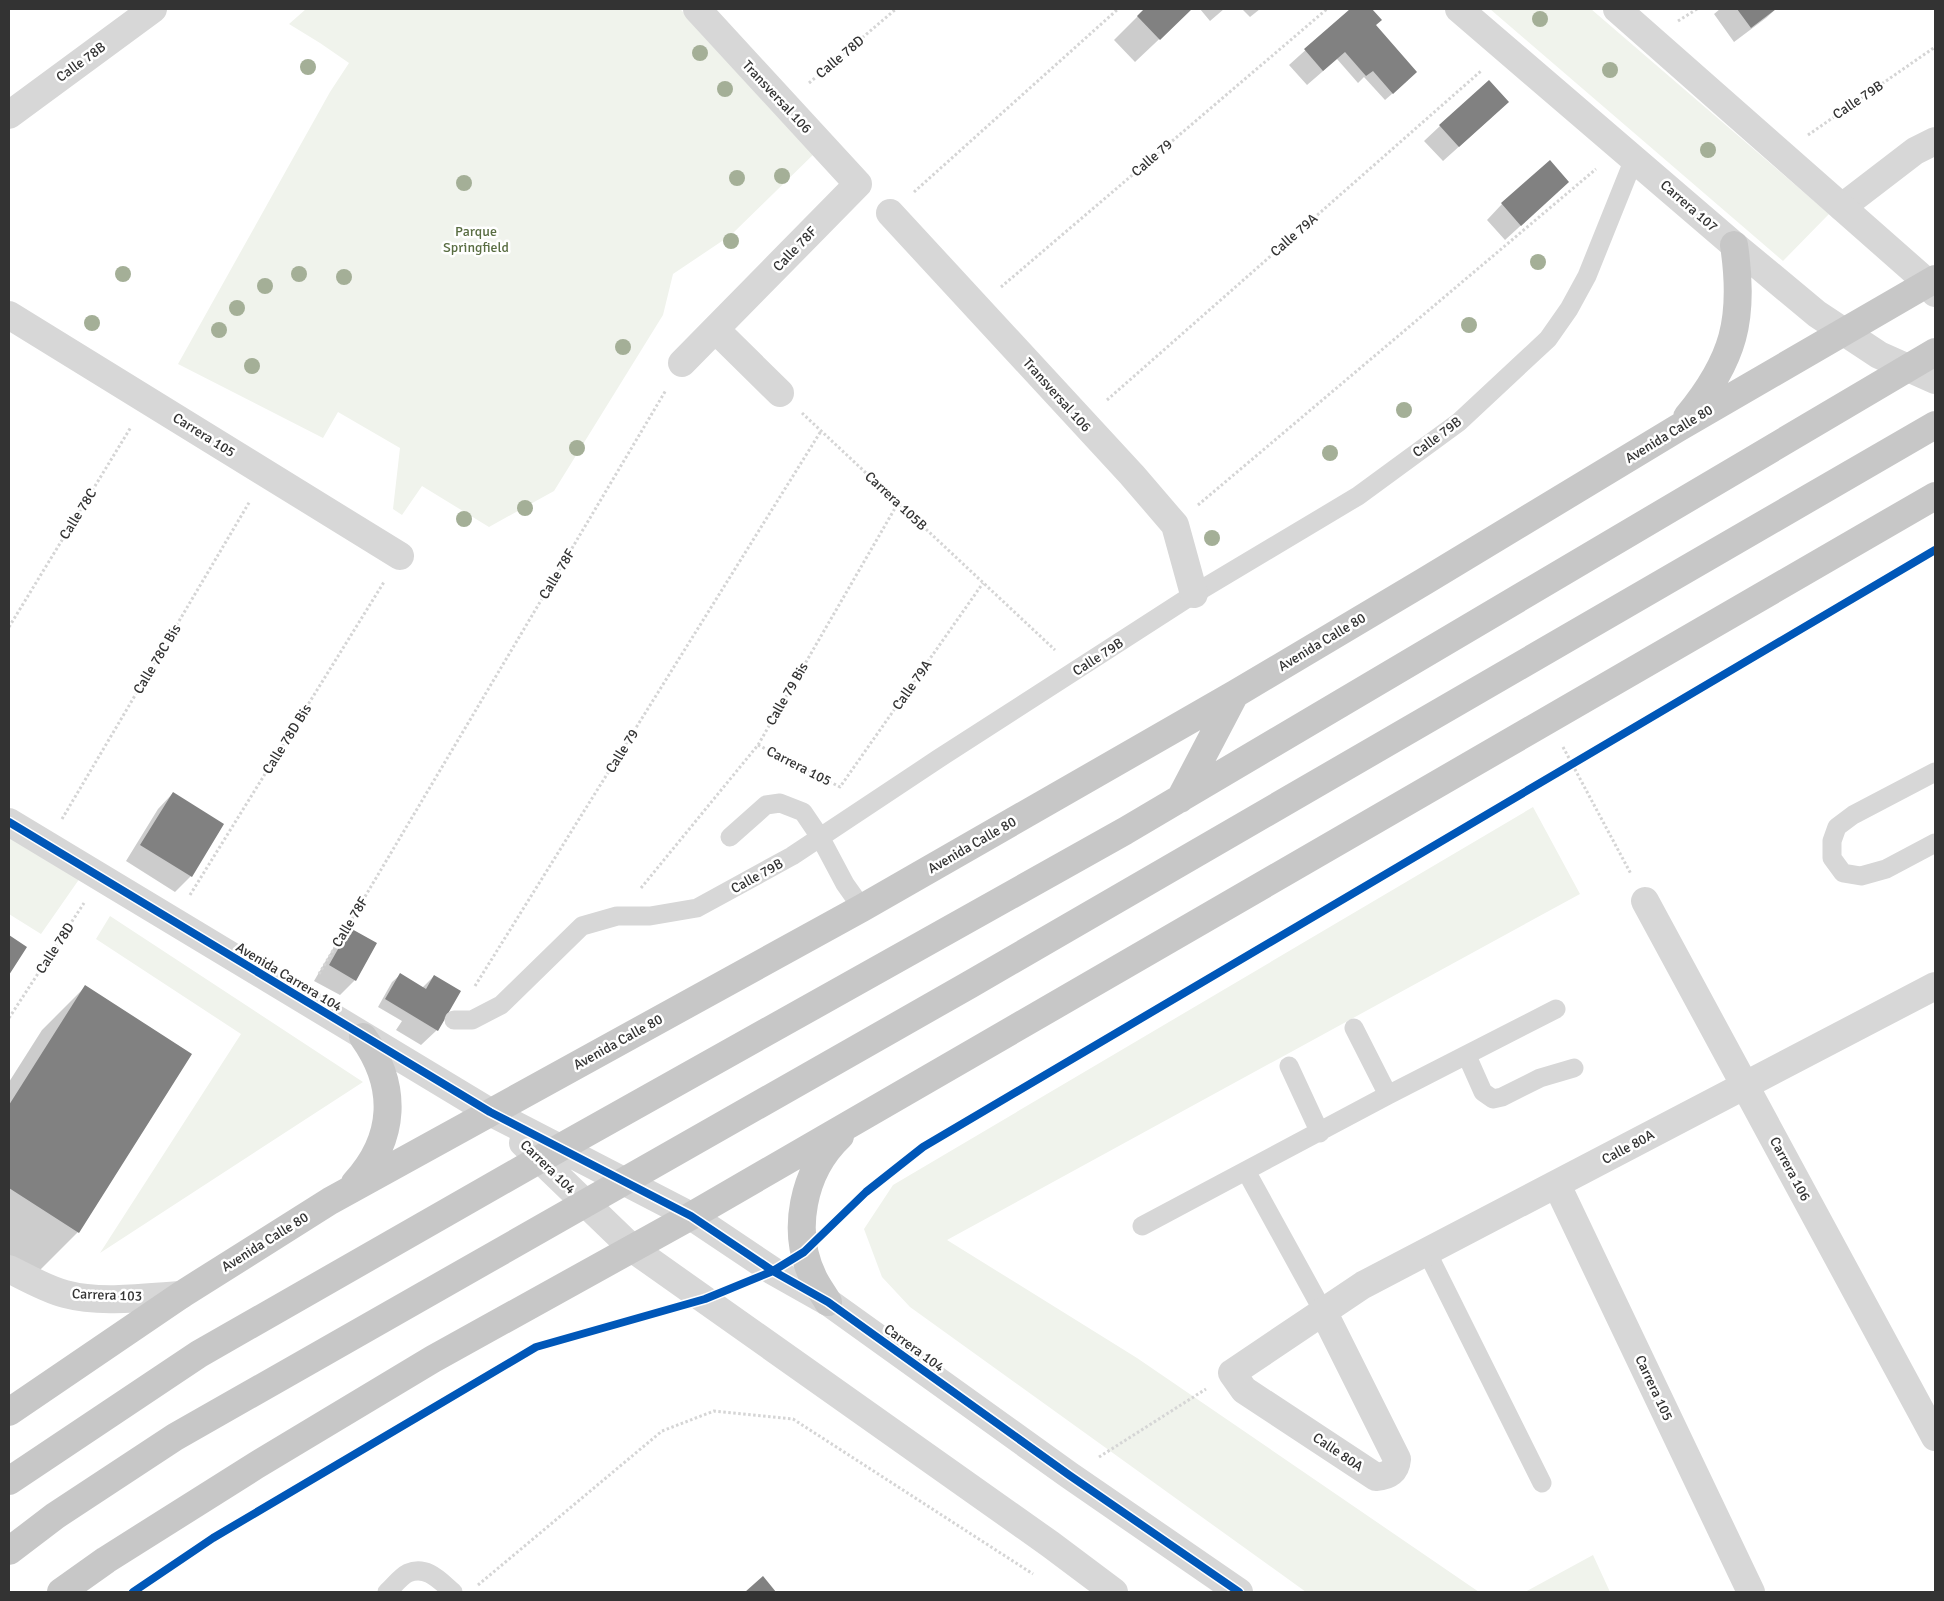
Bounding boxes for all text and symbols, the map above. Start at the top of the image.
street label: Calle 78D [812,32,868,82]
street label: Calle 78B [53,38,109,86]
street label: Transversal 106 [739,57,815,137]
street label: Calle 79B [1830,77,1886,123]
street label: Calle 79 [1128,136,1176,180]
street label: Carrera 107 [1657,176,1721,236]
street label: Calle 79A [1267,210,1321,260]
park label: Parque Springfield [443,223,509,256]
street label: Calle 78F [769,223,821,275]
street label: Transversal 106 [1019,355,1095,435]
street label: Avenida Calle 80 [1622,401,1716,467]
street label: Carrera 105 [170,409,238,461]
street label: Calle 79B [1409,413,1465,461]
street label: Carrera 105B [861,468,931,534]
street label: Calle 78C [56,485,100,543]
street label: Calle 78F [535,546,579,602]
street label: Avenida Calle 80 [1275,609,1369,675]
street label: Calle 78C Bis [129,621,185,697]
street label: Calle 79B [1069,634,1127,680]
street label: Calle 79A [889,656,936,713]
street label: Calle 79 Bis [762,659,812,729]
street label: Calle 78D Bis [259,701,315,777]
street label: Calle 79 [602,726,642,776]
street label: Carrera 105 [764,742,834,790]
street label: Avenida Calle 80 [925,813,1019,877]
street label: Calle 79B [728,855,786,897]
street label: Calle 78F [328,894,372,950]
street label: Calle 78D [32,919,78,977]
street label: Avenida Carrera 104 [233,939,346,1016]
street label: Avenida Calle 80 [571,1011,665,1073]
street label: Calle 80A [1599,1126,1658,1168]
street label: Carrera 106 [1766,1134,1814,1204]
street label: Carrera 104 [517,1136,580,1198]
street label: Avenida Calle 80 [218,1209,312,1275]
street label: Carrera 103 [72,1285,142,1305]
street label: Carrera 104 [881,1320,948,1376]
street label: Carrera 105 [1631,1352,1677,1424]
street label: Calle 80A [1310,1429,1367,1475]

